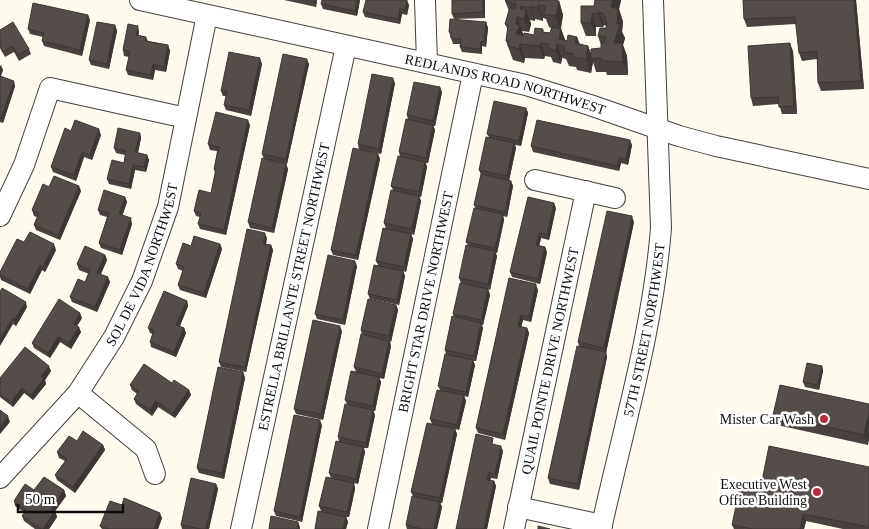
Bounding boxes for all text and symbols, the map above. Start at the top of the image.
street label: REDLANDS ROAD NORTHWEST [404,51,608,118]
street label: ESTRELLA BRILLANTE STREET NORTHWEST [255,141,332,432]
street label: SOL DE VIDA NORTHWEST [103,181,180,349]
street label: BRIGHT STAR DRIVE NORTHWEST [395,190,456,414]
street label: 57TH STREET NORTHWEST [620,242,667,418]
street label: QUAIL POINTE DRIVE NORTHWEST [518,245,581,476]
place label: Mister Car Wash [720,412,814,427]
marker: Mister Car Wash [818,413,830,425]
place label: Executive West Office Building [719,477,807,508]
scale bar [18,482,122,514]
marker: Executive West Office Building [811,486,823,498]
text: 50 m [25,491,56,507]

